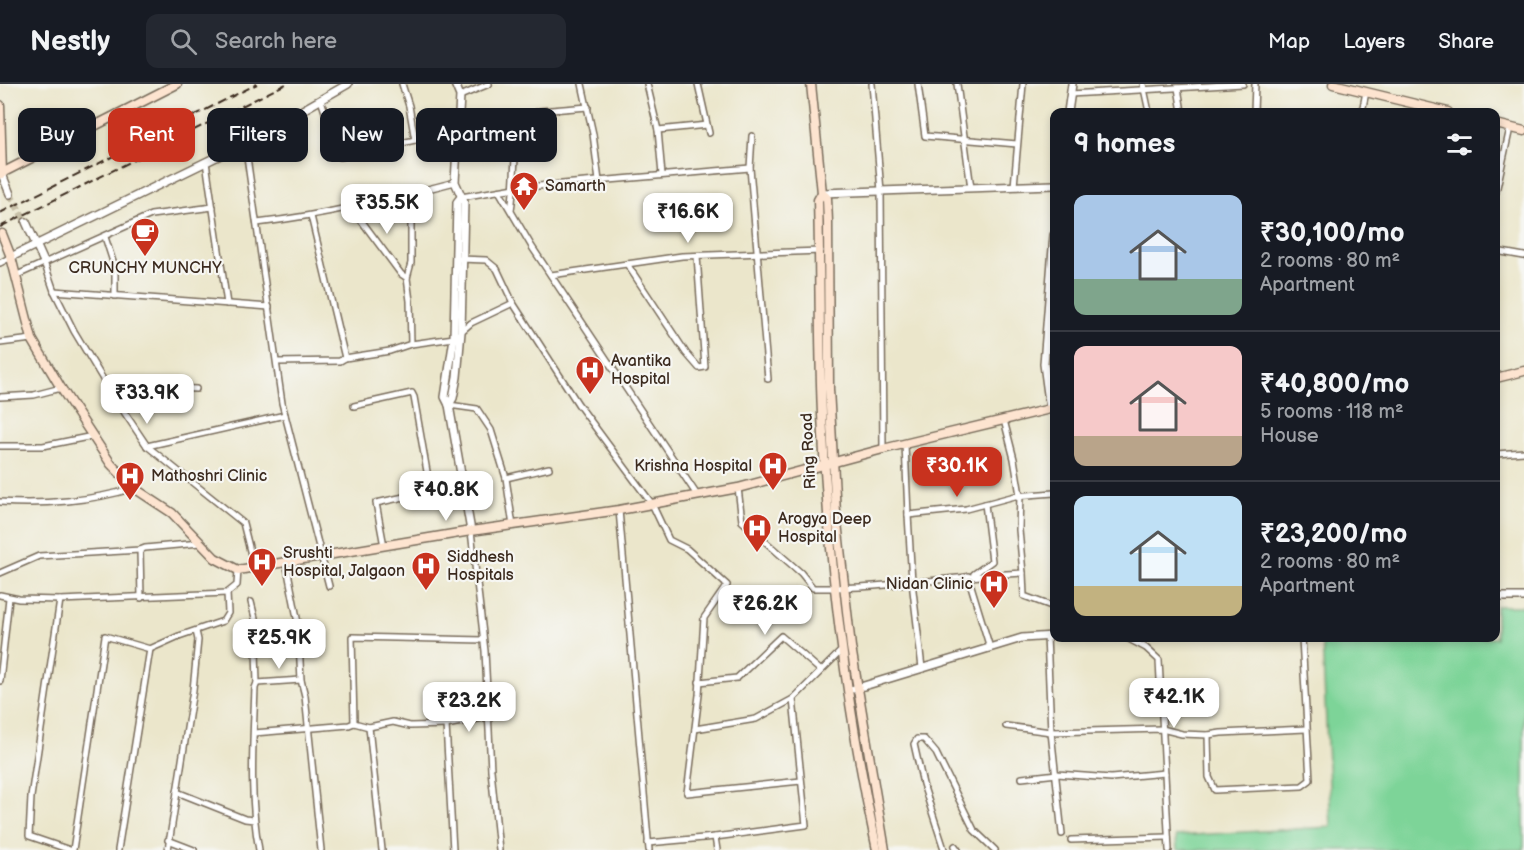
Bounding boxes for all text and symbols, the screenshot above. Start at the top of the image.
search box [146,14,566,68]
text: Nestly [30,25,110,58]
icon: search [167,25,200,58]
text: Search here [215,28,337,55]
text: Map [1268,29,1310,54]
text: Layers [1343,29,1405,54]
text: Share [1438,29,1494,54]
chip: Buy [18,108,96,162]
chip: Rent [108,108,195,162]
chip: Filters [207,108,308,162]
chip: New [320,108,404,162]
chip: Apartment [416,108,557,162]
icon: filters [1443,128,1476,161]
text: 9 homes [1074,129,1175,160]
temple icon: Samarth [508,170,540,212]
place label: Samarth [545,177,606,196]
pin: ₹35.5K [338,184,436,235]
text: ₹35.5K [355,191,419,215]
pin: ₹16.6K [639,193,737,244]
text: ₹16.6K [657,200,719,224]
cafe icon: CRUNCHY MUNCHY [129,216,161,258]
text: ₹30,100/mo [1260,218,1405,249]
icon: home [1122,219,1194,291]
text: 2 rooms · 80 m² [1260,249,1400,273]
place label: CRUNCHY MUNCHY [68,259,222,278]
text: Apartment [1260,273,1355,297]
place label: Avantika Hospital [611,352,671,389]
hospital icon: Avantika Hospital [574,354,606,396]
text: ₹40,800/mo [1260,369,1409,400]
icon: home [1122,370,1194,442]
pin: ₹33.9K [98,374,196,425]
text: ₹33.9K [115,381,179,405]
text: 5 rooms · 118 m² [1260,400,1404,424]
street label: Ring Road [798,412,820,490]
text: House [1260,424,1319,448]
pin: ₹30.1K [908,447,1006,498]
hospital icon: Krishna Hospital [757,450,789,492]
text: ₹30.1K [926,454,988,478]
place label: Krishna Hospital [634,457,752,476]
hospital icon: Mathoshri Clinic [114,460,146,502]
place label: Mathoshri Clinic [151,467,267,486]
pin: ₹40.8K [397,471,495,522]
text: ₹40.8K [413,478,479,502]
place label: Arogya Deep Hospital [778,510,871,547]
hospital icon: Arogya Deep Hospital [741,512,773,554]
text: ₹23,200/mo [1260,519,1407,550]
icon: home [1122,520,1194,592]
place label: Srushti Hospital, Jalgaon [283,544,405,581]
hospital icon: Srushti Hospital, Jalgaon [246,546,278,588]
place label: Siddhesh Hospitals [447,548,514,585]
hospital icon: Siddhesh Hospitals [410,550,442,592]
text: 2 rooms · 80 m² [1260,550,1400,574]
hospital icon: Nidan Clinic [978,568,1010,610]
text: Apartment [1260,574,1355,598]
place label: Nidan Clinic [886,575,973,594]
pin: ₹26.2K [716,585,814,636]
text: ₹26.2K [732,592,798,616]
pin: ₹25.9K [230,619,328,670]
text: ₹25.9K [247,626,311,650]
pin: ₹42.1K [1125,678,1223,729]
pin: ₹23.2K [420,682,518,733]
text: ₹42.1K [1143,685,1205,709]
text: ₹23.2K [437,689,501,713]

